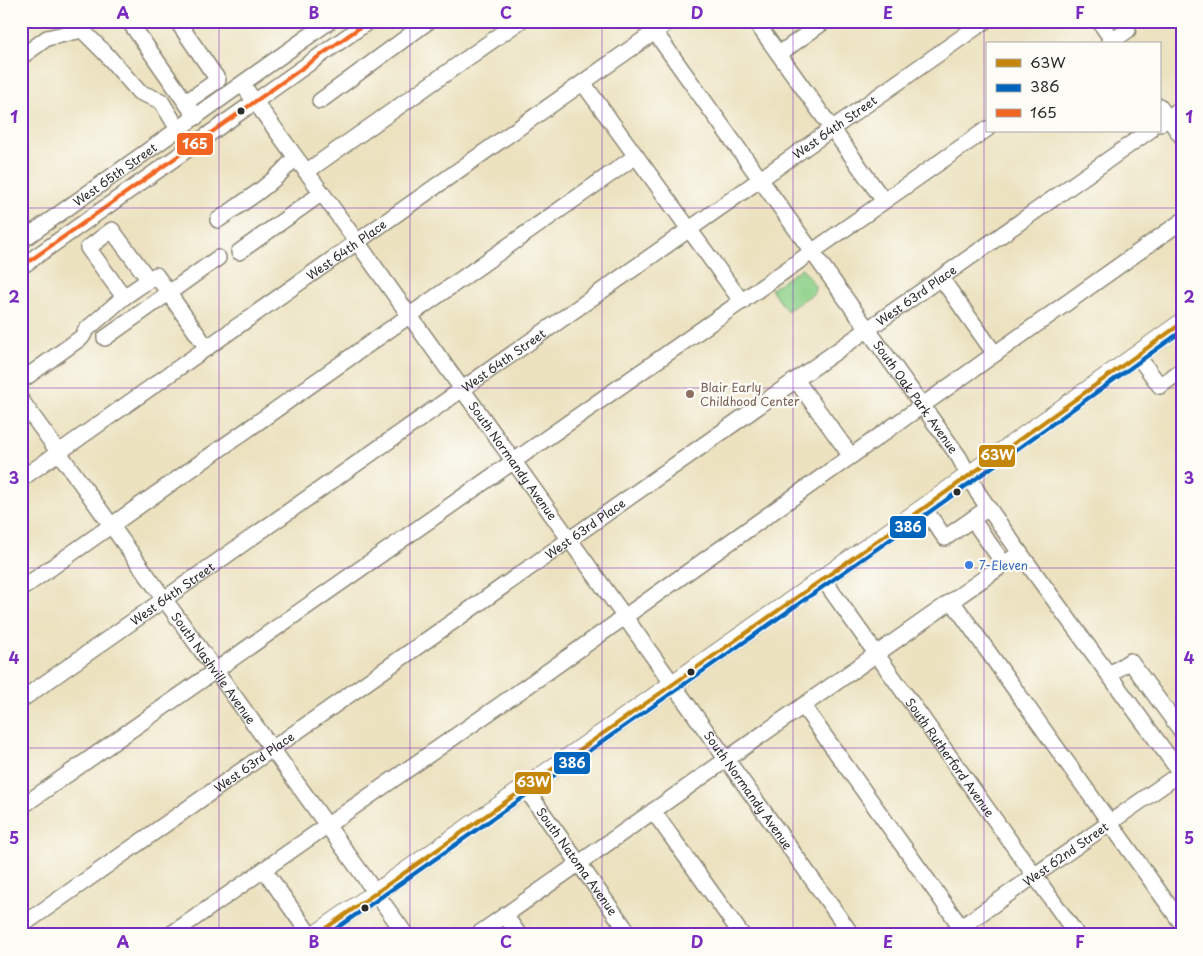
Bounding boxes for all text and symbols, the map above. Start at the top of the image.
text: A [117,0,130,24]
text: B [309,0,320,24]
text: C [500,0,512,24]
text: D [691,0,703,24]
text: E [883,0,893,24]
text: F [1075,0,1085,24]
legend [986,42,1160,132]
text: 63W [1030,50,1066,73]
text: 386 [1030,74,1059,97]
street label: West 64th Street [789,91,880,163]
text: 165 [1030,100,1057,123]
text: 1 [10,104,18,128]
text: 1 [1185,104,1193,128]
unlabelled marker [236,106,246,116]
line badge: 165 [176,132,214,156]
text: 165 [182,133,208,154]
street label: West 65th Street [69,138,160,210]
street label: West 64th Place [302,215,390,284]
street label: West 63rd Place [872,260,960,330]
text: 2 [8,284,20,308]
text: 2 [1183,284,1195,308]
street label: West 64th Street [458,324,549,396]
street label: South Oak Park Avenue [869,336,963,457]
place label: Blair Early Childhood Center [700,378,800,410]
marker: Blair Early Childhood Center [684,388,696,400]
street label: South Normandy Avenue [465,398,562,524]
line badge: 63W [978,444,1016,468]
text: 63W [980,444,1014,465]
text: 3 [9,465,19,489]
text: 3 [1184,465,1194,489]
unlabelled marker [952,487,962,497]
street label: West 63rd Place [541,494,629,563]
line badge: 386 [889,515,927,539]
text: 386 [894,516,922,537]
place label: 7-Eleven [979,556,1028,574]
street label: West 64th Street [126,557,218,629]
marker: 7-Eleven [963,559,975,571]
street label: South Nashville Avenue [167,608,260,728]
text: 4 [9,645,20,669]
text: 4 [1184,645,1195,669]
unlabelled marker [686,667,696,677]
street label: South Rutherford Avenue [902,694,999,821]
street label: West 63rd Place [210,727,298,796]
street label: South Normandy Avenue [700,727,797,853]
line badge: 386 [553,751,591,775]
text: 386 [558,752,586,773]
line badge: 63W [514,771,552,795]
text: 63W [516,771,550,792]
street label: South Natoma Avenue [533,804,622,919]
street label: West 62nd Street [1019,817,1112,890]
text: 5 [9,825,19,849]
text: 5 [1184,825,1194,849]
unlabelled marker [360,903,370,913]
text: A [117,929,130,953]
text: B [309,929,320,953]
text: C [500,929,512,953]
text: D [691,929,703,953]
text: E [883,929,893,953]
text: F [1075,929,1085,953]

